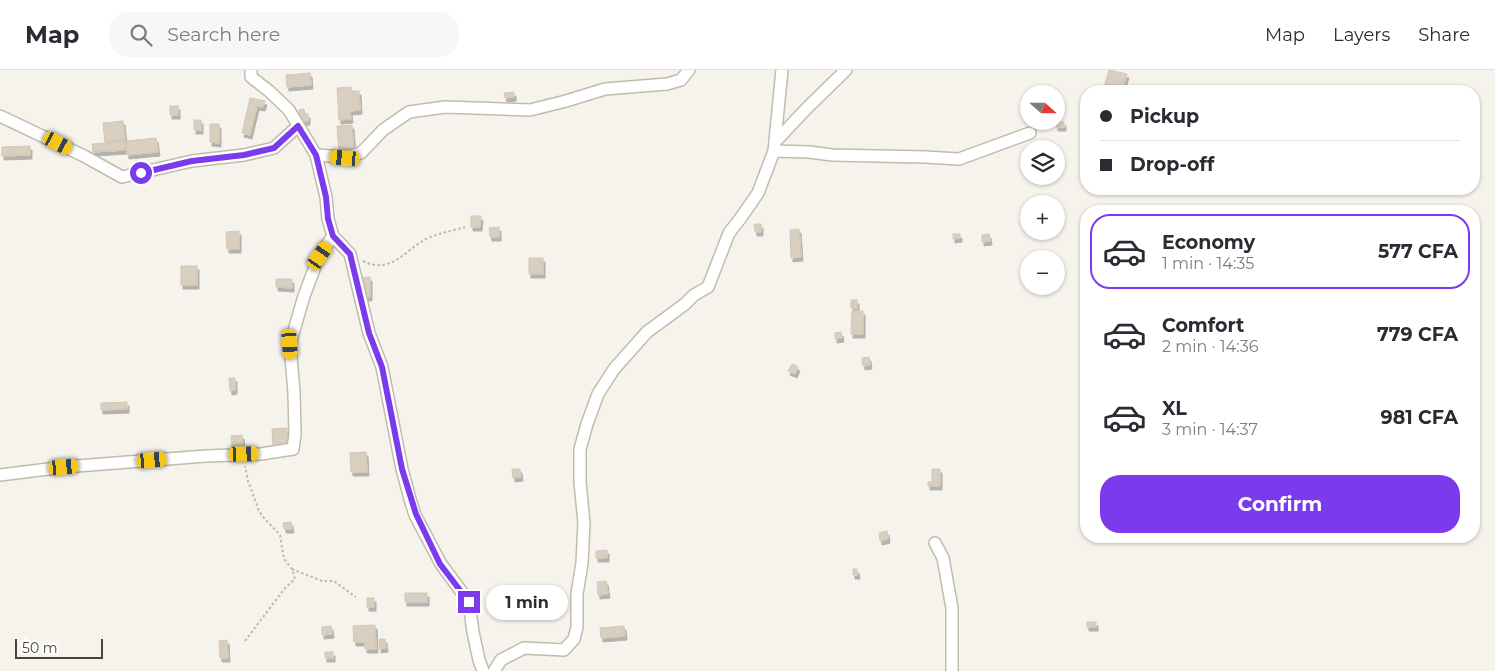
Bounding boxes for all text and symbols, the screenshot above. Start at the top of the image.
search box [109,12,459,57]
text: Map [25,20,79,49]
icon: search [127,21,155,49]
text: Search here [167,23,280,46]
text: Map [1265,24,1305,46]
text: Layers [1333,24,1390,46]
text: Share [1418,24,1470,46]
north arrow [1020,85,1065,130]
map controls [1020,85,1065,295]
text: Pickup [1130,105,1199,128]
car [41,130,74,156]
button: layers [1020,140,1065,185]
car [329,149,360,167]
text: Drop-off [1130,153,1214,176]
route start [130,162,152,184]
button: + [1020,195,1065,240]
icon: car [1102,229,1147,274]
text: Economy [1162,231,1255,254]
car [305,239,334,273]
text: 577 CFA [1378,240,1458,263]
button: − [1020,250,1065,295]
text: 1 min · 14:35 [1162,254,1254,273]
icon: car [1102,312,1147,357]
text: Comfort [1162,314,1244,337]
text: 779 CFA [1377,323,1458,346]
car [281,329,298,359]
text: 2 min · 14:36 [1162,337,1258,356]
icon: car [1102,395,1147,440]
text: XL [1162,397,1187,420]
text: 981 CFA [1381,406,1458,429]
text: 3 min · 14:37 [1162,420,1258,439]
car [228,446,259,462]
car [136,451,167,469]
car [48,458,79,476]
button: Confirm [1100,475,1460,533]
callout: 1 min [486,584,569,620]
route end [458,591,480,613]
text: 1 min [505,593,549,612]
scale bar [15,636,102,659]
text: 50 m [22,639,58,657]

